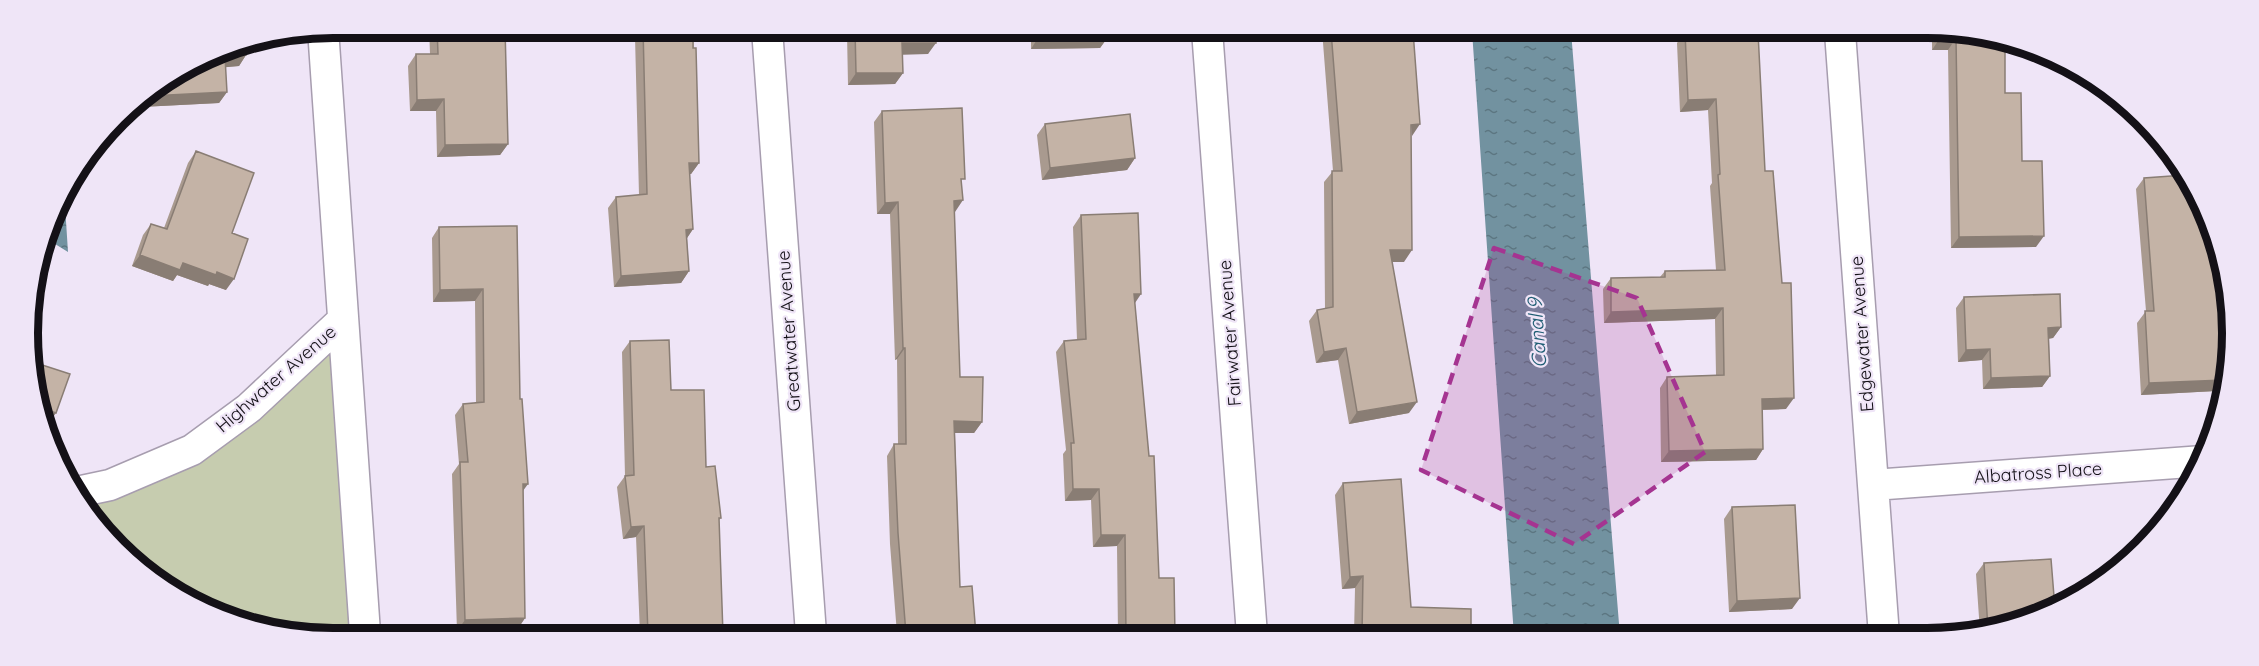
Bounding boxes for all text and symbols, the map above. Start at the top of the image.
street label: Greatwater Avenue [771,250,806,412]
street label: Edgewater Avenue [1845,255,1878,413]
street label: Fairwater Avenue [1213,259,1246,407]
water label: Canal 9 [1521,295,1551,369]
street label: Highwater Avenue [211,320,341,437]
street label: Albatross Place [1973,457,2103,488]

